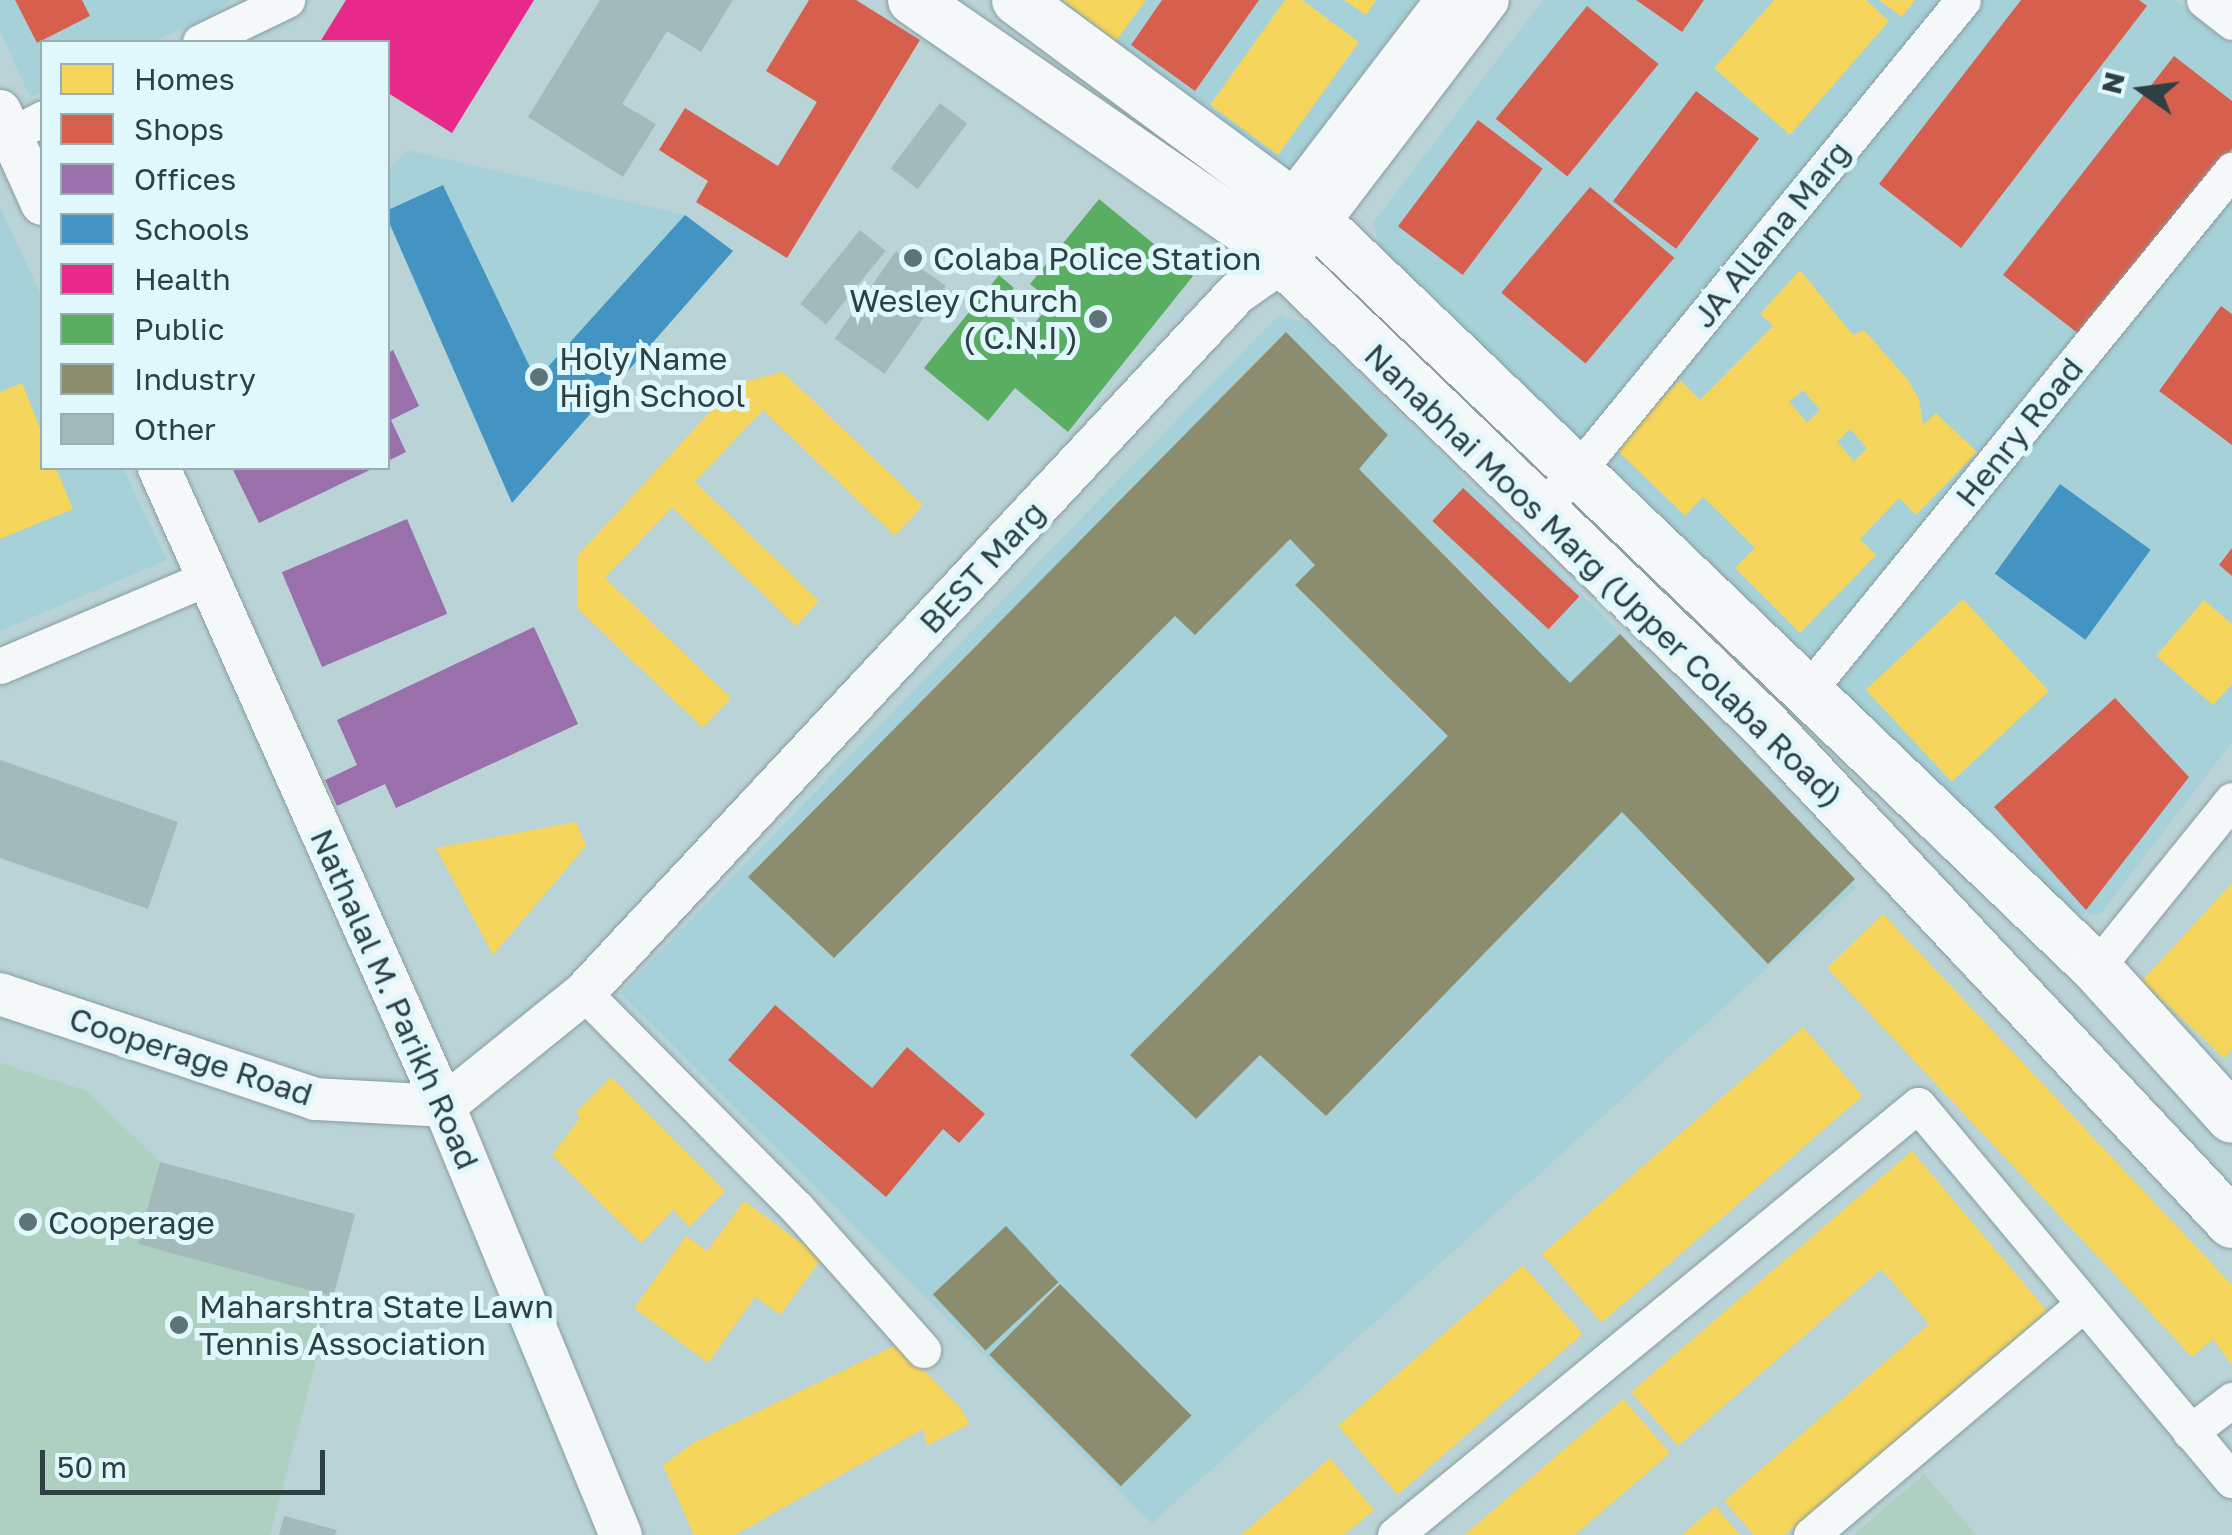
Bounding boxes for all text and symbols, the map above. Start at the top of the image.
legend [40,40,390,470]
north arrow [2092,40,2192,140]
text: Homes [134,61,235,97]
text: N [2094,68,2131,97]
text: Shops [134,111,224,147]
street label: JA Allana Marg [1684,133,1858,335]
text: Offices [134,161,236,197]
text: Schools [134,211,250,247]
place label: Colaba Police Station [933,239,1261,277]
marker: Colaba Police Station [902,247,924,269]
text: Health [134,261,231,297]
place label: Wesley Church ( C.N.I ) [849,282,1078,357]
marker: Wesley Church ( C.N.I ) [1087,308,1109,330]
text: Public [134,311,224,347]
street label: Nanabhai Moos Marg (Upper Colaba Road) [1357,335,1851,815]
place label: Holy Name High School [559,340,745,415]
street label: Henry Road [1947,350,2091,514]
text: Industry [134,361,256,397]
marker: Holy Name High School [528,366,550,388]
text: Other [134,411,216,447]
street label: BEST Marg [911,493,1053,641]
street label: Nathalal M. Parikh Road [303,823,487,1175]
street label: Cooperage Road [65,999,317,1113]
place label: Cooperage [48,1203,215,1241]
marker: Cooperage [17,1211,39,1233]
place label: Maharshtra State Lawn Tennis Association [199,1288,554,1363]
marker: Maharshtra State Lawn Tennis Association [168,1314,190,1336]
scale bar [45,1430,330,1492]
text: 50 m [57,1449,127,1485]

